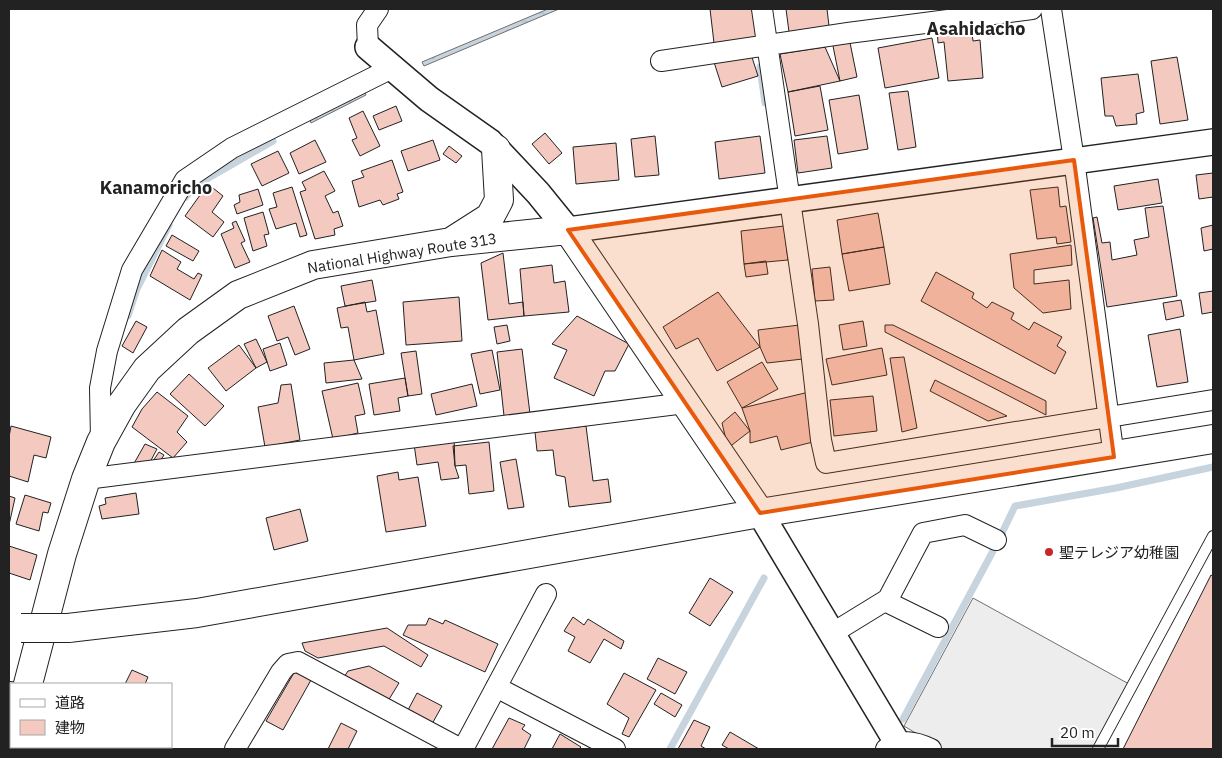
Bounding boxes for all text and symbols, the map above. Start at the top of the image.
district label: Asahidacho [927,17,1025,40]
district label: Kanamoricho [100,176,212,199]
street label: National Highway Route 313 [306,229,498,277]
place label: 聖テレジア幼稚園 [1059,543,1179,562]
marker: 聖テレジア幼稚園 [1043,546,1055,558]
legend [10,683,172,748]
text: 道路 [55,693,85,712]
scale bar [1052,716,1118,748]
text: 建物 [55,718,85,737]
text: 20 m [1060,723,1095,742]

